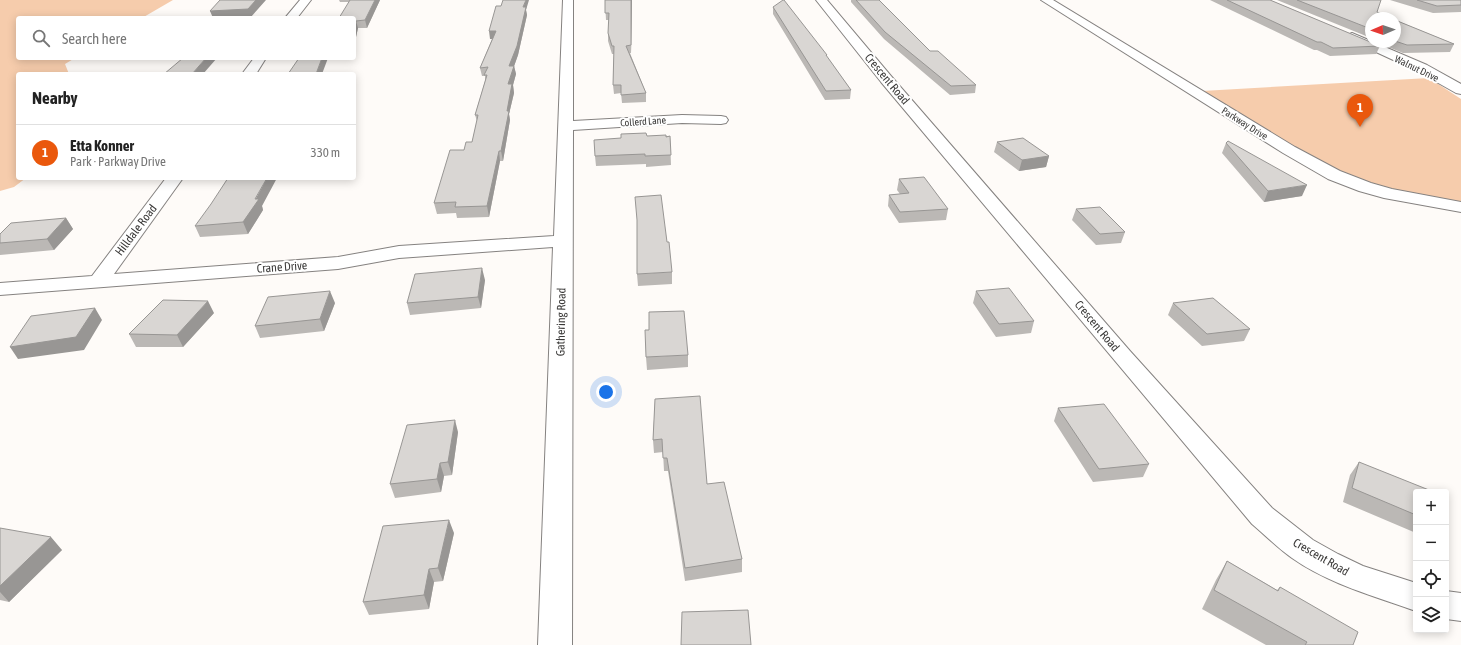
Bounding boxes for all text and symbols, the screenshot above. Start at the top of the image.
north arrow [1365,12,1401,48]
search box [16,16,356,60]
icon: search [30,27,52,49]
text: Search here [62,30,127,47]
street label: Crescent Road [862,51,912,107]
street label: Walnut Drive [1393,53,1441,84]
text: Nearby [32,88,78,108]
pin: 1 [1347,94,1373,127]
street label: Parkway Drive [1220,105,1270,142]
street label: Collerd Lane [620,114,667,129]
text: Etta Konner [70,137,134,154]
text: 1 [42,145,48,160]
text: 330 m [311,145,340,160]
text: Park · Parkway Drive [70,154,166,169]
street label: Hilldale Road [112,202,160,258]
street label: Crane Drive [256,258,308,276]
street label: Gathering Road [553,288,569,356]
street label: Crescent Road [1072,298,1122,354]
your location [596,382,616,402]
map controls [1413,489,1449,633]
button: + [1413,489,1449,525]
button: − [1413,525,1449,561]
street label: Crescent Road [1291,535,1351,579]
button: locate [1413,561,1449,597]
button: layers [1413,597,1449,633]

